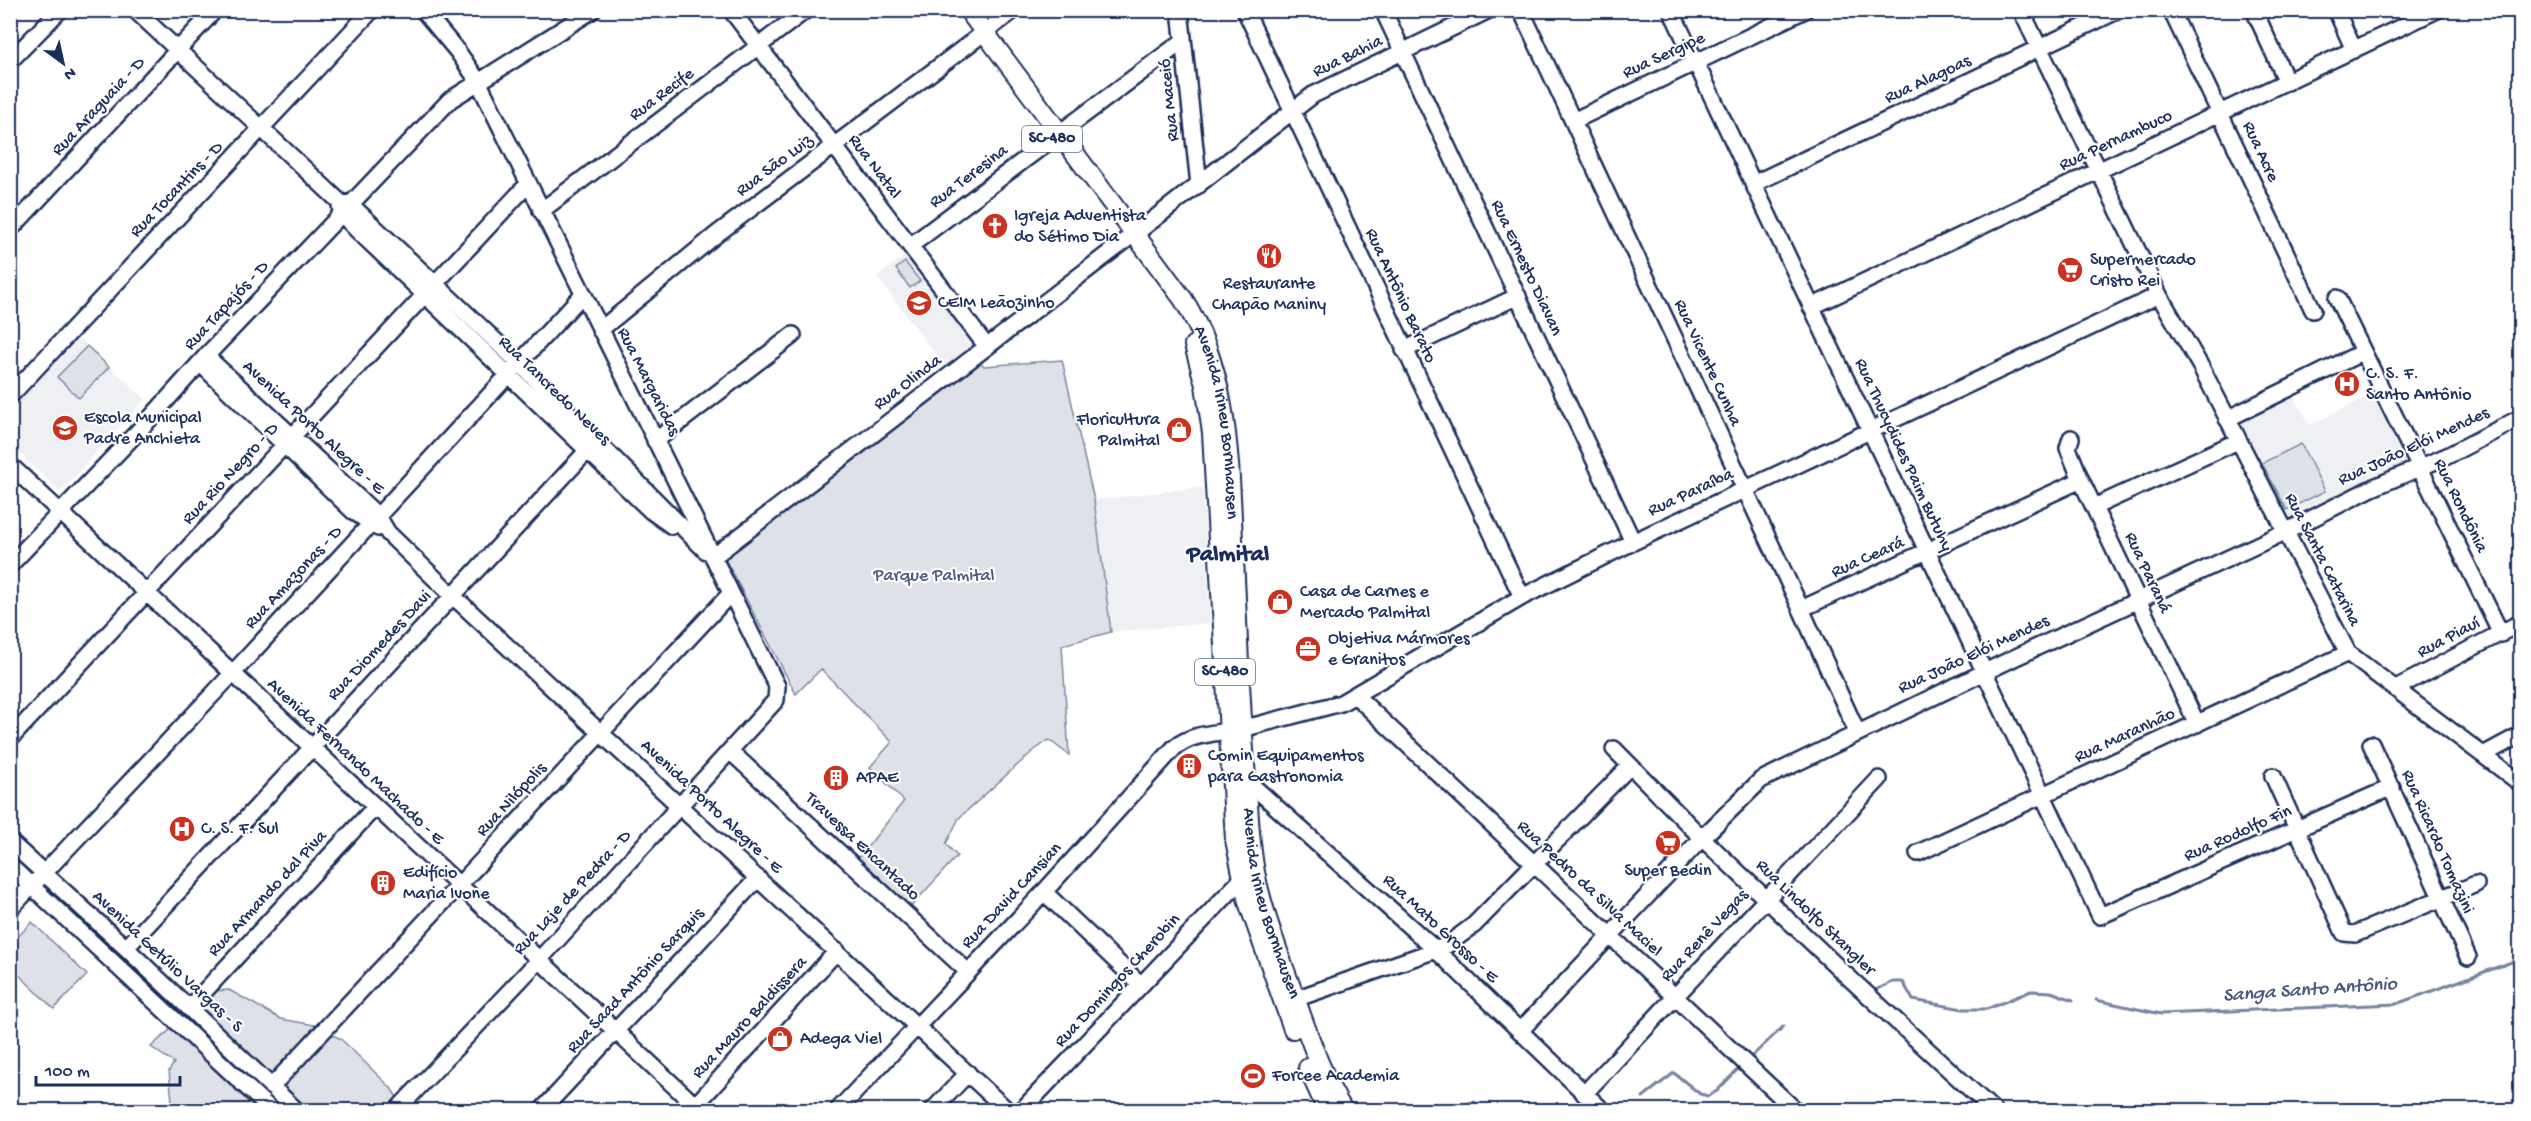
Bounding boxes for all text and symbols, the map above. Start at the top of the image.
street label: Rua Sergipe [1619,27,1709,84]
street label: Rua Bahia [1310,31,1387,83]
north arrow [33,33,93,93]
street label: Rua Alagoas [1881,50,1976,109]
street label: Rua Araguaia - D [48,53,150,161]
street label: Rua Maceió [1155,57,1185,143]
text: N [59,62,79,84]
street label: Rua Recife [625,63,699,126]
street label: Rua Pernambuco [2056,106,2176,176]
street label: Rua Acre [2237,118,2283,186]
road number: SC-480 [1022,126,1082,152]
street label: Rua São Luiz [732,130,818,202]
street label: Rua Natal [843,131,905,203]
street label: Rua Tocantins - D [126,137,228,242]
street label: Rua Teresina [926,140,1013,213]
street label: Rua Ernesto Diavan [1485,197,1567,340]
place label: Igreja Adventista do Sétimo Dia [1014,206,1147,248]
church icon: Igreja Adventista do Sétimo Dia [980,211,1010,241]
street label: Rua Antônio Barato [1360,225,1440,367]
restaurant icon: Restaurante Chapão Maniny [1254,241,1284,271]
place label: Supermercado Cristo Rei [2090,250,2196,292]
supermarket icon: Supermercado Cristo Rei [2055,255,2085,285]
street label: Rua Tapajós - D [180,257,274,355]
place label: Restaurante Chapão Maniny [1212,274,1326,316]
school or university icon: CEIM Leãozinho [904,288,934,318]
place label: CEIM Leãozinho [938,293,1055,314]
street label: Rua Vicente Cunha [1668,296,1746,431]
street label: Avenida Irineu Bornhausen [1189,322,1243,520]
street label: Rua Margaridas [612,324,685,441]
street label: Rua Tancredo Neves [493,332,616,451]
street label: Rua Olinda [870,350,947,415]
street label: Rua Thucydides Paim Butuhy [1849,355,1957,555]
street label: Avenida Porto Alegre - E [238,357,389,500]
place label: C. S. F. Santo Antônio [2366,364,2472,406]
hospital icon: C. S. F. Santo Antônio [2332,369,2362,399]
street label: Rua João Elói Mendes [2335,402,2494,491]
place label: Escola Municipal Padre Anchieta [83,408,202,450]
place label: Floricultura Palmital [1076,410,1161,452]
school or university icon: Escola Municipal Padre Anchieta [50,413,80,443]
shop icon: Floricultura Palmital [1164,415,1194,445]
street label: Rua Rio Negro - D [178,418,284,529]
street label: Rua Rondônia [2428,456,2492,557]
street label: Rua Paraíba [1645,464,1738,522]
street label: Rua Santa Catarina [2279,490,2365,631]
street label: Rua Amazonas - D [241,522,348,634]
street label: Rua Paraná [2119,529,2175,618]
street label: Rua Ceará [1828,532,1909,583]
district label: Palmital [1185,541,1269,570]
park label: Parque Palmital [873,566,995,587]
place label: Casa de Carnes e Mercado Palmital [1300,582,1430,624]
street label: Rua Diomedes Davi [323,586,437,706]
shop icon: Casa de Carnes e Mercado Palmital [1265,587,1295,617]
street label: Rua João Elói Mendes [1895,610,2054,699]
street label: Rua Piauí [2414,612,2485,663]
place label: Objetiva Mármores e Granitos [1328,629,1471,671]
office icon: Objetiva Mármores e Granitos [1293,634,1323,664]
road number: SC-480 [1195,659,1255,685]
street label: Avenida Fernando Machado - E [262,674,449,850]
street label: Rua Maranhão [2071,704,2179,768]
street label: Avenida Porto Alegre - E [636,736,787,879]
place label: Comin Equipamentos para Gastronomia [1207,746,1365,788]
building icon: Comin Equipamentos para Gastronomia [1174,751,1204,781]
street label: Rua Nilópolis [472,758,553,841]
building icon: APAE [821,763,851,793]
street label: Rua Ricardo Tomazini [2396,767,2478,917]
place label: APAE [856,768,899,789]
street label: Travessa Encantado [799,788,924,906]
street label: Rua Rodolfo Fin [2181,801,2295,867]
street label: Avenida Irineu Bornhausen [1238,807,1305,1002]
hospital icon: C. S. F. Sul [167,814,197,844]
street label: Rua Pedro da Silva Maciel [1512,816,1666,962]
place label: C. S. F. Sul [201,819,279,840]
street label: Rua Armando dal Piva [204,826,333,962]
street label: Rua Laje de Pedra - D [510,826,637,960]
supermarket icon: Super Bedin [1653,828,1683,858]
street label: Rua David Cansian [957,838,1067,954]
street label: Rua Lindolfo Stangler [1751,855,1880,982]
place label: Super Bedin [1624,861,1712,882]
place label: Edifício Maria Ivone [403,863,490,905]
building icon: Edifício Maria Ivone [368,868,398,898]
street label: Rua Mato Grosso - E [1378,870,1503,989]
street label: Rua Renê Vegas [1657,884,1754,987]
street label: Avenida Getúlio Vargas - S [87,887,247,1038]
street label: Rua Saad Antônio Sarquis [563,903,710,1058]
street label: Rua Domingos Cherobin [1051,909,1186,1052]
street label: Rua Mauro Baldissera [688,952,813,1084]
water label: Sanga Santo Antônio [2222,973,2399,1009]
shop icon: Adega Viel [765,1024,795,1054]
place label: Adega Viel [800,1029,882,1050]
scale bar [36,1049,180,1087]
sports icon: Forcee Academia [1238,1061,1268,1091]
text: 100 m [44,1062,90,1083]
place label: Forcee Academia [1271,1066,1400,1087]

